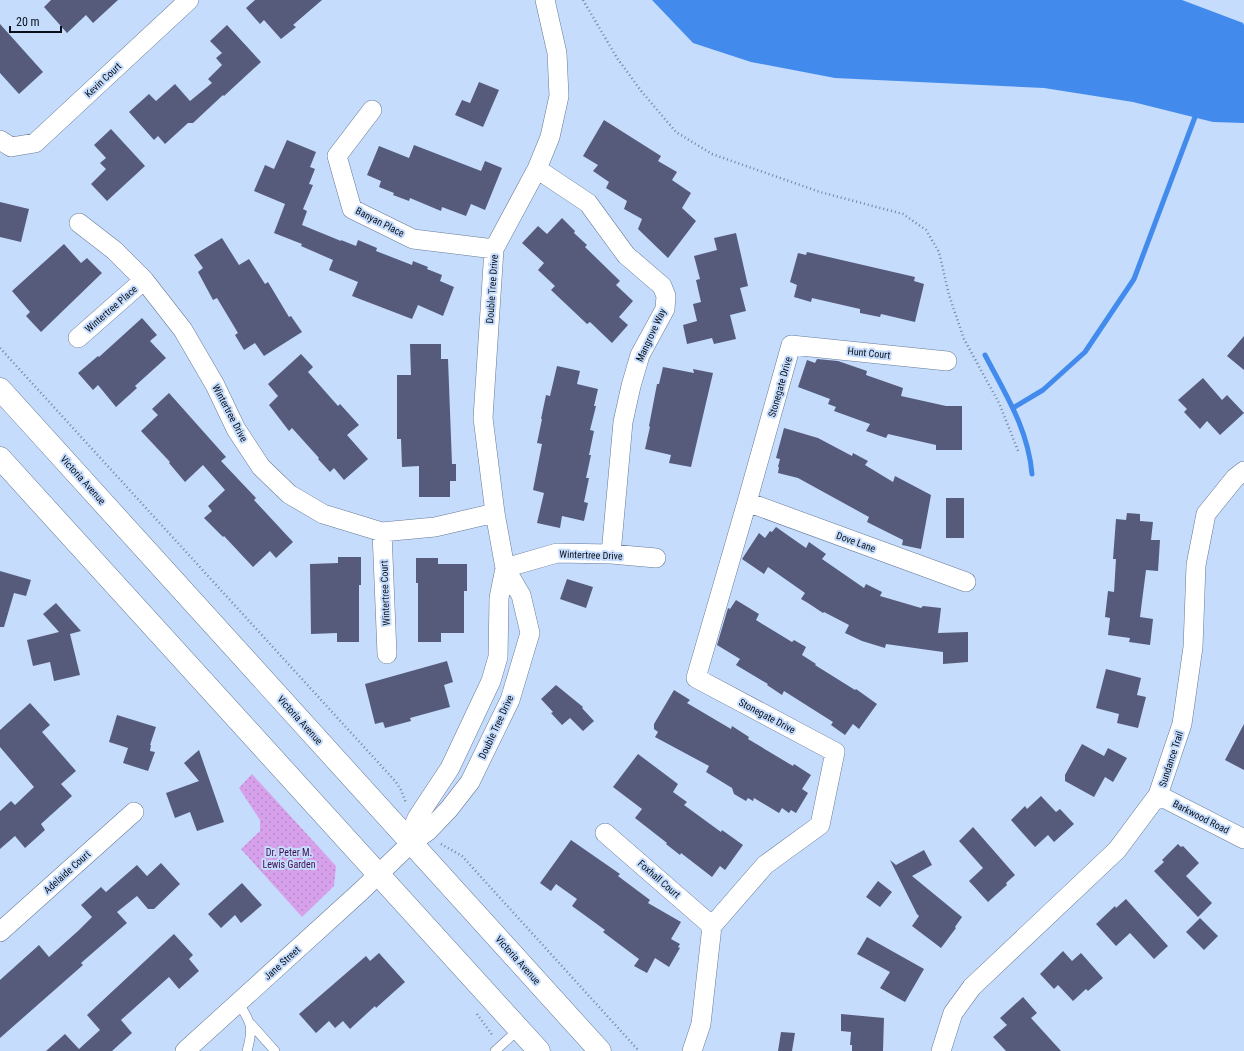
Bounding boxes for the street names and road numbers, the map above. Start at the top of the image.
street label: Kevin Court [83,60,123,100]
street label: Banyan Place [354,205,406,239]
street label: Double Tree Drive [484,254,500,324]
street label: Wintertree Place [83,283,139,335]
street label: Mangrove Way [634,307,668,363]
street label: Hunt Court [847,345,891,361]
street label: Stonegate Drive [766,355,794,418]
street label: Wintertree Drive [210,383,250,444]
street label: Victoria Avenue [58,453,108,507]
street label: Dove Lane [835,530,877,554]
street label: Wintertree Drive [559,548,623,562]
street label: Wintertree Court [378,560,392,626]
street label: Victoria Avenue [275,693,325,747]
street label: Double Tree Drive [476,693,516,761]
street label: Stonegate Drive [737,697,797,736]
street label: Sundance Trail [1157,730,1185,788]
street label: Barkwood Road [1171,798,1231,836]
street label: Adelaide Court [42,848,92,896]
street label: Foxhall Court [636,858,682,900]
street label: Victoria Avenue [493,933,543,987]
street label: Jane Street [262,944,302,982]

